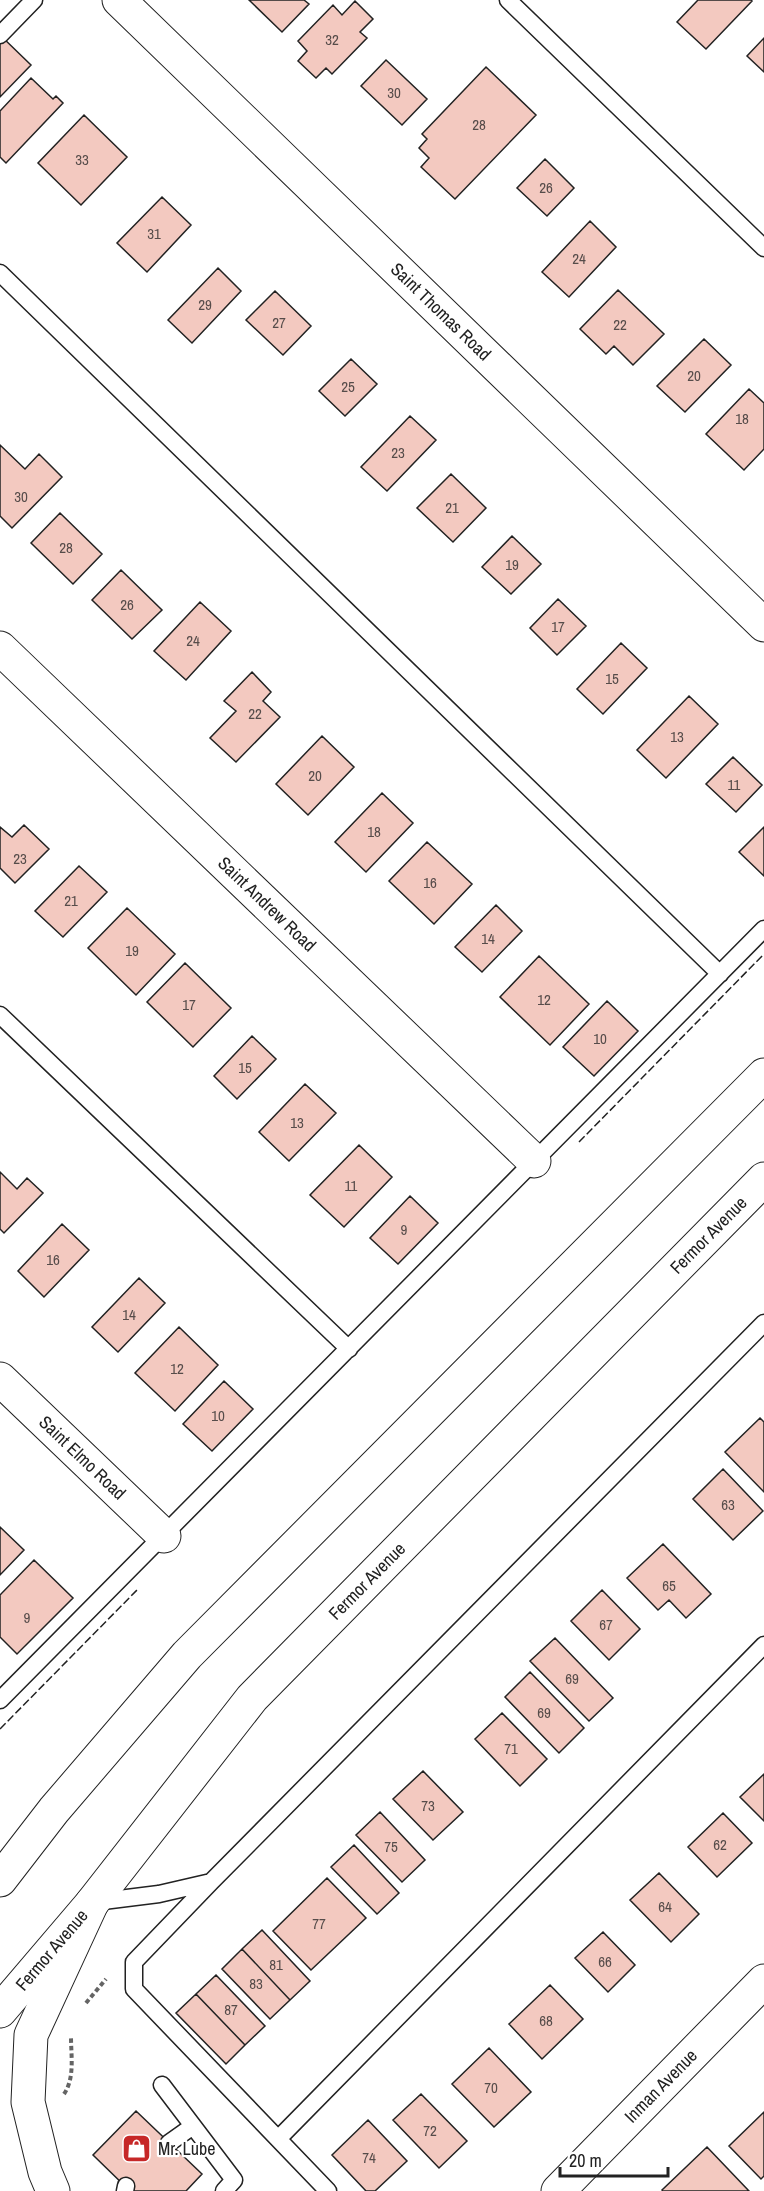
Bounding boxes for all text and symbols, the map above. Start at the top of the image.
house number: 32 [325,29,339,50]
house number: 30 [387,82,401,103]
house number: 28 [472,114,486,135]
house number: 33 [75,149,89,170]
house number: 26 [539,177,553,198]
house number: 31 [147,223,161,244]
house number: 24 [572,248,586,269]
street label: Saint Thomas Road [385,257,497,366]
house number: 29 [198,294,212,315]
house number: 27 [272,312,286,333]
house number: 22 [613,314,627,335]
house number: 20 [687,365,701,386]
house number: 25 [341,376,355,397]
house number: 18 [735,408,749,429]
house number: 23 [391,442,405,463]
house number: 30 [14,486,28,507]
house number: 21 [445,497,459,518]
house number: 28 [59,537,73,558]
house number: 19 [505,554,519,575]
house number: 26 [120,594,134,615]
house number: 17 [551,616,565,637]
house number: 24 [186,630,200,651]
house number: 15 [605,668,619,689]
house number: 22 [248,703,262,724]
house number: 13 [670,726,684,747]
house number: 20 [308,765,322,786]
house number: 11 [728,774,741,795]
house number: 18 [367,821,381,842]
house number: 23 [13,848,27,869]
street label: Saint Andrew Road [213,851,322,957]
house number: 16 [423,872,437,893]
house number: 21 [64,890,78,911]
house number: 14 [481,928,495,949]
house number: 19 [125,940,139,961]
house number: 12 [537,989,551,1010]
house number: 17 [182,994,196,1015]
house number: 10 [593,1028,607,1049]
house number: 15 [238,1057,252,1078]
house number: 13 [290,1112,304,1133]
house number: 11 [345,1175,358,1196]
street label: Fermor Avenue [664,1190,752,1279]
house number: 9 [401,1219,408,1240]
house number: 16 [46,1249,60,1270]
house number: 14 [122,1304,136,1325]
house number: 12 [170,1358,184,1379]
house number: 10 [211,1405,225,1426]
street label: Saint Elmo Road [34,1410,132,1505]
house number: 63 [721,1494,735,1515]
street label: Fermor Avenue [323,1536,411,1625]
house number: 65 [662,1575,676,1596]
house number: 9 [24,1607,31,1628]
house number: 67 [599,1614,613,1635]
house number: 69 [565,1668,579,1689]
house number: 69 [537,1702,551,1723]
house number: 71 [504,1738,518,1759]
house number: 73 [421,1795,435,1816]
house number: 62 [713,1834,727,1855]
house number: 75 [384,1836,398,1857]
house number: 64 [658,1896,672,1917]
street label: Fermor Avenue [10,1904,93,1996]
house number: 77 [312,1913,326,1934]
house number: 66 [598,1951,612,1972]
house number: 81 [269,1954,283,1975]
house number: 83 [249,1973,263,1994]
house number: 87 [224,1999,238,2020]
house number: 68 [539,2010,553,2031]
street label: Inman Avenue [619,2043,703,2128]
house number: 70 [484,2077,498,2098]
house number: 72 [423,2120,437,2141]
shop icon: Mr. Lube [121,2133,153,2165]
place label: Mr. Lube [158,2136,215,2161]
scale bar [560,2140,668,2178]
house number: 74 [362,2147,376,2168]
text: 20 m [569,2148,602,2173]

